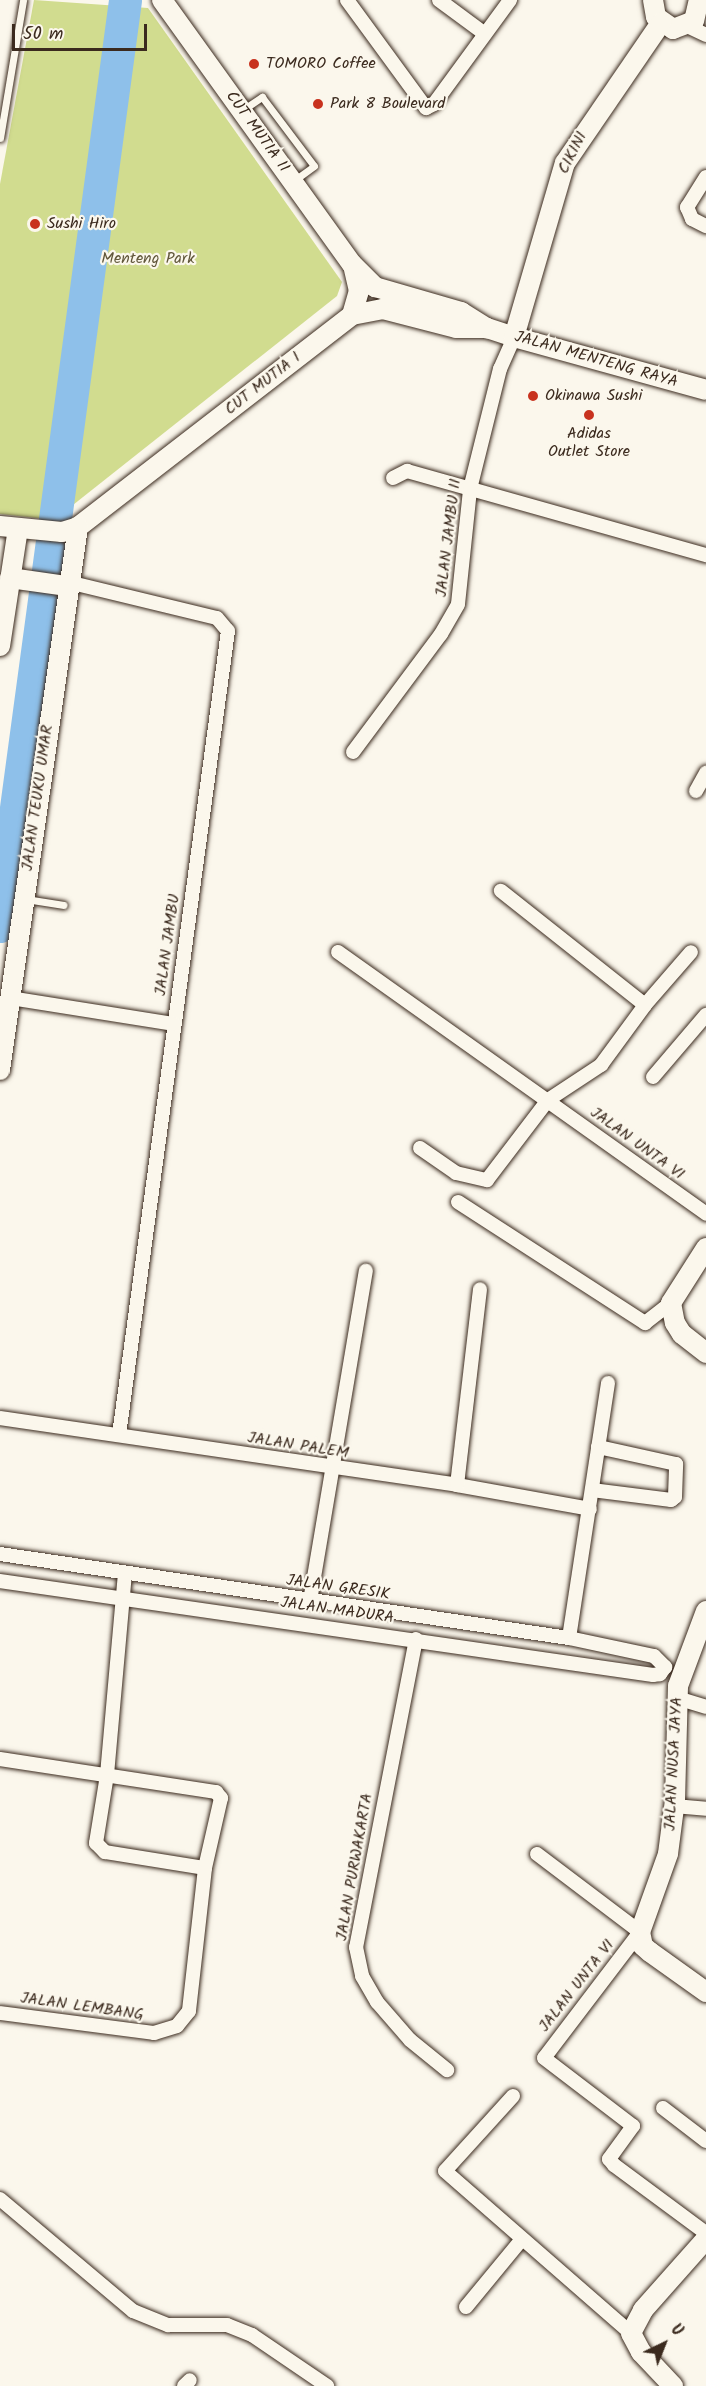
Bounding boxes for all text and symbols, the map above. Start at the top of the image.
scale bar [15,12,150,50]
text: 50 m [23,20,63,49]
place label: TOMORO Coffee [266,54,376,74]
marker: TOMORO Coffee [247,57,261,71]
street label: CUT MUTIA II [221,88,293,176]
place label: Park 8 Boulevard [330,94,445,114]
marker: Park 8 Boulevard [311,97,325,111]
street label: CIKINI [554,129,592,177]
place label: Sushi Hiro [47,214,116,234]
marker: Sushi Hiro [28,217,42,231]
park label: Menteng Park [101,249,195,269]
street label: JALAN MENTENG RAYA [512,328,680,392]
street label: CUT MUTIA I [221,348,305,420]
place label: Okinawa Sushi [545,386,642,406]
marker: Okinawa Sushi [526,389,540,403]
marker: Adidas Outlet Store [582,408,596,422]
place label: Adidas Outlet Store [548,424,630,462]
street label: JALAN JAMBU II [432,478,466,598]
street label: JALAN TEUKU UMAR [18,724,58,872]
street label: JALAN JAMBU [151,893,185,997]
street label: JALAN UNTA VI [586,1103,688,1185]
street label: JALAN PALEM [246,1429,350,1463]
street label: JALAN GRESIK [285,1571,391,1605]
street label: JALAN MADURA [279,1594,395,1628]
street label: JALAN NUSA JAYA [661,1697,687,1831]
street label: JALAN PURWAKARTA [333,1792,377,1942]
street label: JALAN UNTA VI [535,1936,619,2036]
street label: JALAN LEMBANG [19,1989,145,2025]
north arrow [634,2314,694,2374]
text: U [665,2318,689,2343]

